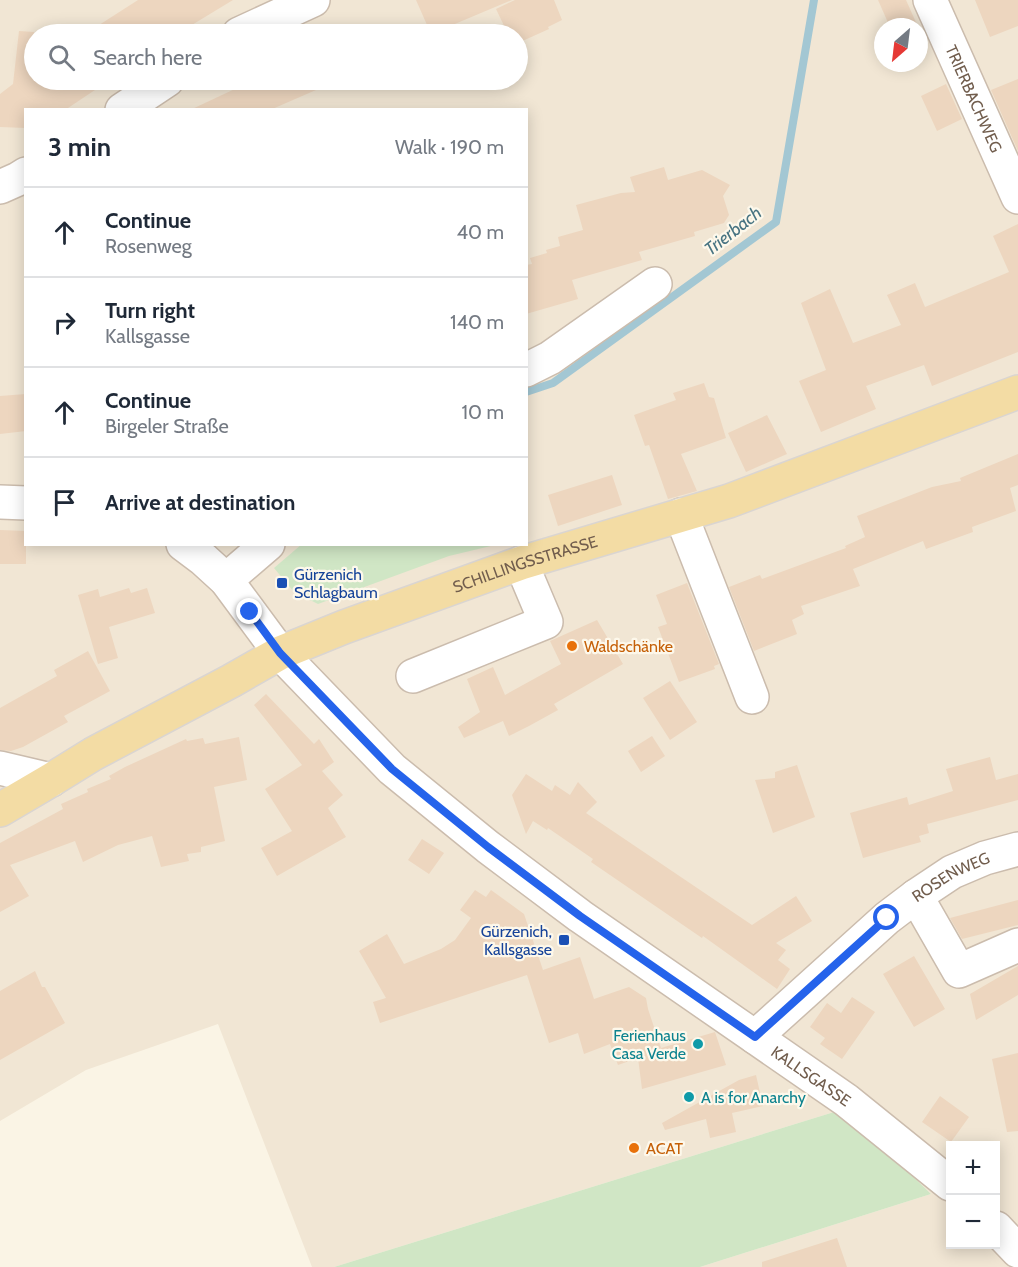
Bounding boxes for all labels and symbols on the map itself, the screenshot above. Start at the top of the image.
north arrow [874,18,928,72]
street label: TRIERBACHWEG [941,42,1006,156]
water label: Trierbach [700,202,766,260]
street label: SCHILLINGSSTRASSE [450,532,600,597]
place label: Gürzenich Schlagbaum [294,565,378,602]
marker: Gürzenich Schlagbaum [275,576,289,590]
route end [236,598,262,624]
place label: Waldschänke [584,637,673,656]
marker: Waldschänke [565,639,579,653]
street label: ROSENWEG [908,848,992,906]
route start [873,904,899,930]
place label: Gürzenich, Kallsgasse [481,922,552,959]
marker: Gürzenich, Kallsgasse [557,933,571,947]
place label: Ferienhaus Casa Verde [612,1026,686,1063]
marker: Ferienhaus Casa Verde [691,1037,705,1051]
street label: KALLSGASSE [767,1042,854,1111]
place label: A is for Anarchy [701,1088,806,1107]
marker: A is for Anarchy [682,1090,696,1104]
place label: ACAT [646,1139,684,1158]
marker: ACAT [627,1141,641,1155]

